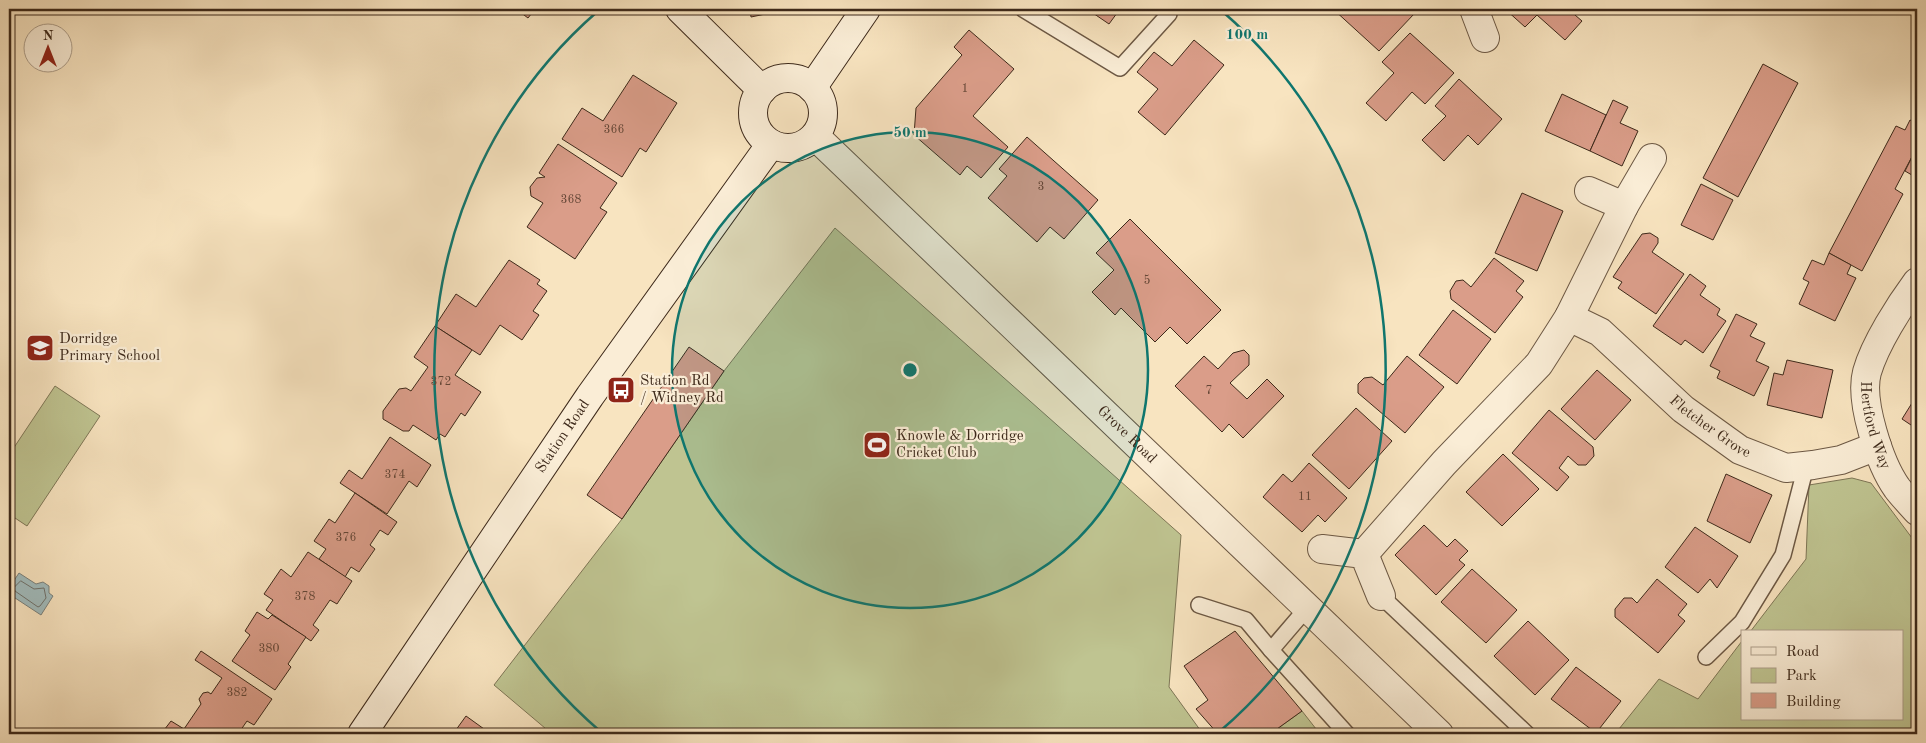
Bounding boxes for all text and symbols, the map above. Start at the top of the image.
north arrow [22,22,72,72]
text: 100 m [1226,28,1268,43]
text: N [43,29,54,43]
house number: 1 [962,83,968,95]
house number: 366 [604,124,624,136]
text: 50 m [893,126,927,141]
house number: 3 [1038,181,1044,193]
house number: 368 [561,194,581,206]
house number: 5 [1144,274,1151,287]
place label: Dorridge Primary School [59,332,160,364]
school or university icon: Dorridge Primary School [25,333,55,363]
centre of rings [901,361,919,379]
place label: Station Rd / Widney Rd [640,374,724,406]
bus stop icon: Station Rd / Widney Rd [606,375,636,405]
house number: 372 [431,376,451,388]
street label: Hertford Way [1858,381,1893,472]
house number: 7 [1206,385,1212,397]
street label: Fletcher Grove [1666,393,1752,461]
street label: Station Road [533,397,593,476]
street label: Grove Road [1094,403,1159,467]
place label: Knowle & Dorridge Cricket Club [896,429,1024,461]
sports icon: Knowle & Dorridge Cricket Club [862,430,892,460]
house number: 374 [385,469,405,481]
house number: 11 [1298,491,1312,503]
house number: 376 [336,532,356,544]
house number: 378 [295,591,315,603]
legend [1741,630,1904,720]
house number: 380 [259,643,279,655]
text: Road [1786,645,1820,660]
text: Park [1786,669,1817,684]
house number: 382 [227,687,247,699]
text: Building [1786,695,1841,710]

